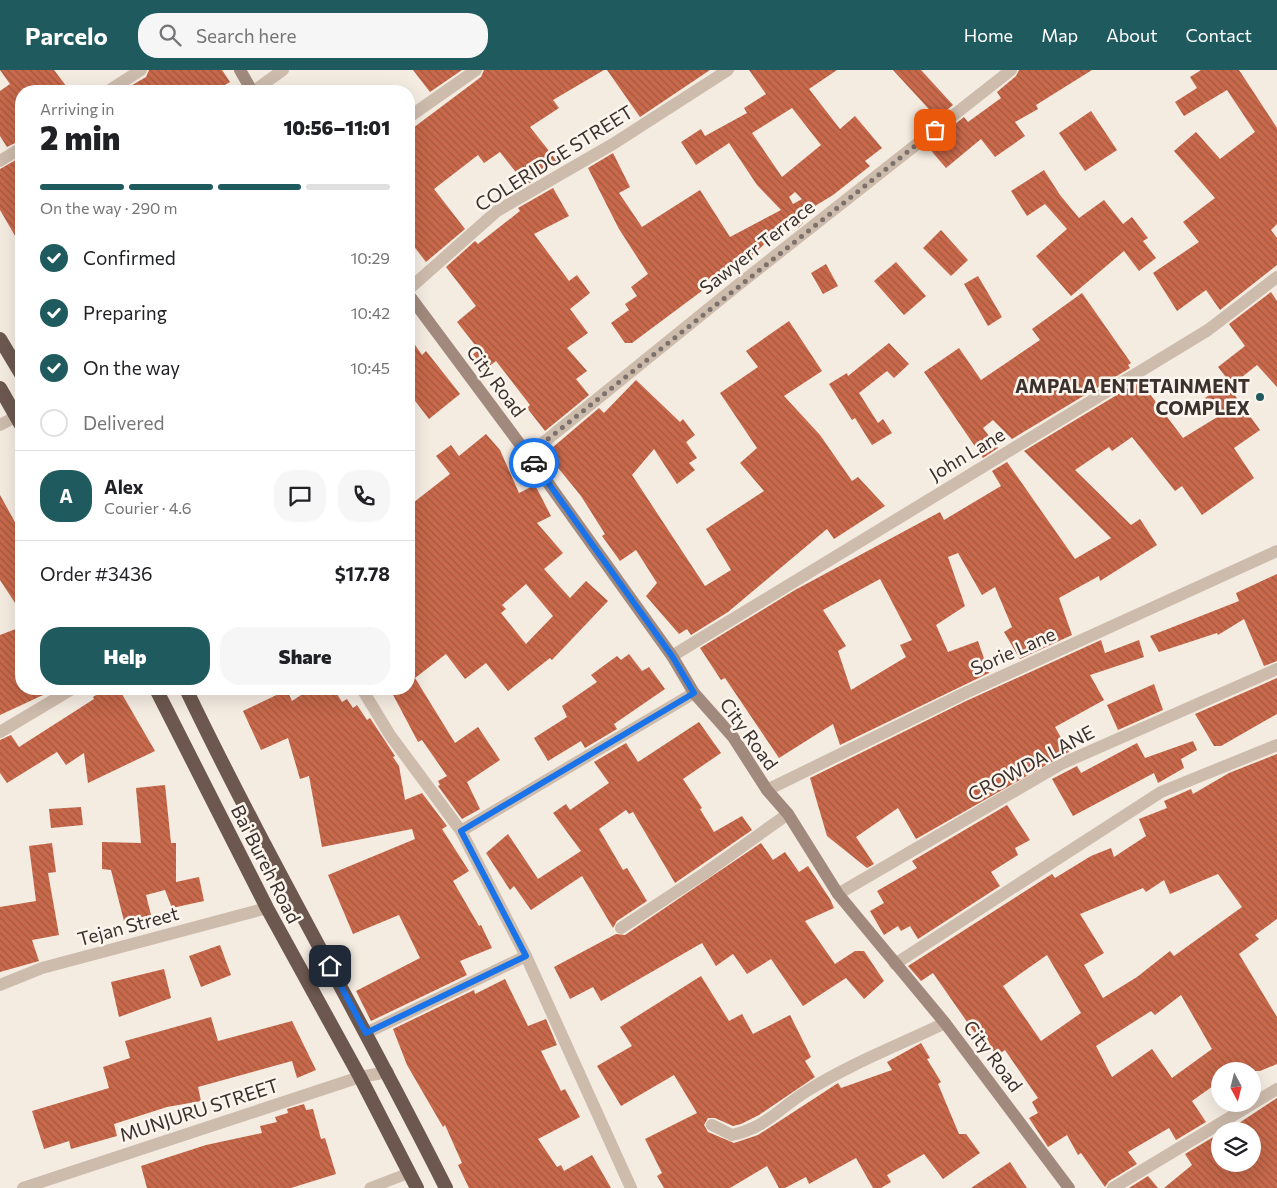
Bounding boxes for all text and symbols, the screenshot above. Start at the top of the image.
search box [138,13,488,58]
text: Parcelo [25,21,108,50]
icon: search [156,21,184,49]
text: Search here [196,24,296,47]
text: Home [964,24,1013,46]
text: Map [1041,24,1078,46]
text: About [1106,24,1158,46]
text: Contact [1186,24,1252,46]
text: Arriving in [40,99,114,118]
street label: COLERIDGE STREET [470,100,637,216]
pin [914,109,956,151]
text: 10:56–11:01 [283,116,390,139]
icon: bag [921,116,949,144]
text: 2 min [40,117,120,157]
street label: Sawyerr Terrace [695,195,819,299]
text: On the way · 290 m [40,198,178,217]
icon: check [40,244,68,272]
text: Confirmed [83,246,176,269]
text: 10:29 [350,248,390,267]
icon: check [40,299,68,327]
text: Preparing [83,301,167,324]
text: 10:42 [351,303,390,322]
street label: City Road [462,340,531,421]
icon: check [40,354,68,382]
text: On the way [83,356,180,379]
text: 10:45 [350,358,390,377]
place label: AMPALA ENTETAINMENT COMPLEX [1015,374,1250,419]
marker: AMPALA ENTETAINMENT COMPLEX [1254,391,1266,403]
text: Delivered [83,411,164,434]
street label: John Lane [925,422,1009,485]
courier [509,438,559,488]
icon: car [520,449,548,477]
button: chat [274,470,326,522]
button: phone [338,470,390,522]
text: Alex [104,475,144,498]
text: A [59,484,73,507]
text: Courier · 4.6 [104,498,191,517]
text: Order #3436 [40,562,153,585]
text: $17.78 [335,562,390,585]
street label: Sorie Lane [967,622,1059,679]
button: Help [40,627,210,685]
button: Share [220,627,390,685]
street label: City Road [716,693,783,774]
street label: CROWDA LANE [964,720,1098,806]
street label: Bai Bureh Road [227,801,306,927]
street label: Tejan Street [75,901,181,950]
pin [309,945,351,987]
icon: home [316,952,344,980]
street label: City Road [959,1015,1028,1096]
north arrow [1211,1062,1261,1112]
map controls [1211,1062,1261,1172]
street label: MUNJURU STREET [116,1073,281,1146]
button: layers [1211,1122,1261,1172]

